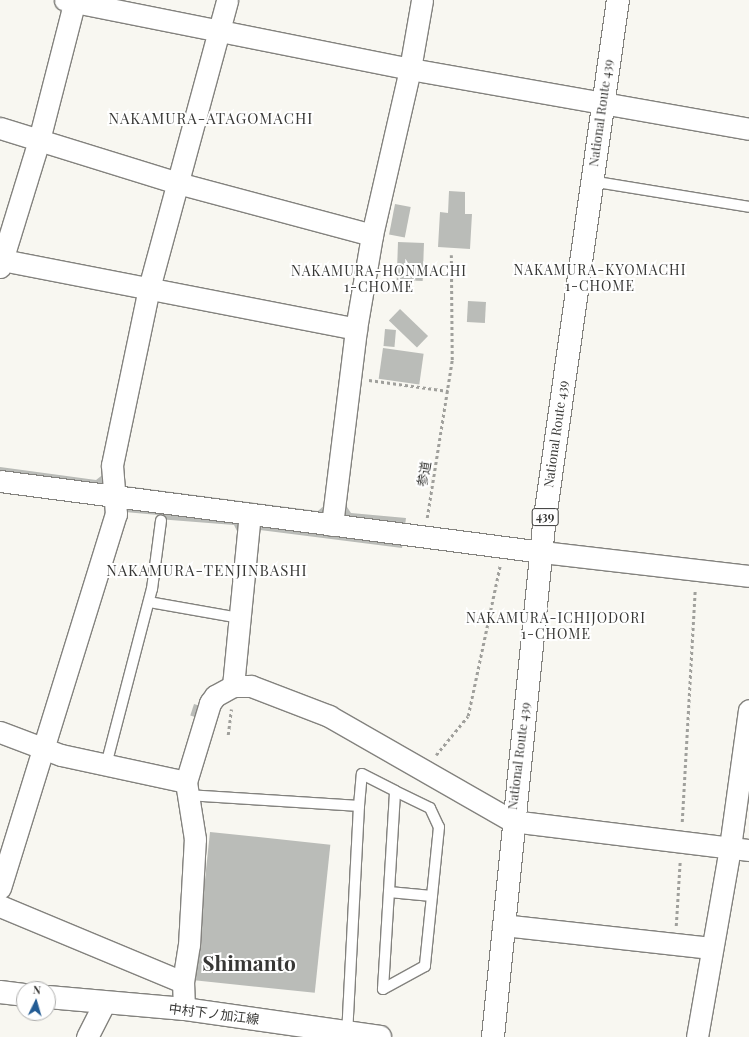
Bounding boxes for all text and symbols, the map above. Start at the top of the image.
street label: National Route 439 [586,58,616,168]
district label: NAKAMURA-ATAGOMACHI [109,110,313,128]
district label: NAKAMURA-KYOMACHI 1-CHOME [514,262,686,294]
district label: NAKAMURA-HONMACHI 1-CHOME [291,263,467,296]
street label: National Route 439 [541,379,571,489]
street label: 参道 [414,460,434,488]
road number: 439 [531,507,559,527]
district label: NAKAMURA-TENJINBASHI [106,562,308,580]
district label: NAKAMURA-ICHIJODORI 1-CHOME [466,610,646,642]
street label: National Route 439 [505,701,533,811]
district label: Shimanto [202,949,296,975]
north arrow [16,981,56,1021]
text: N [32,982,42,997]
street label: 中村下ノ加江線 [168,1001,260,1027]

